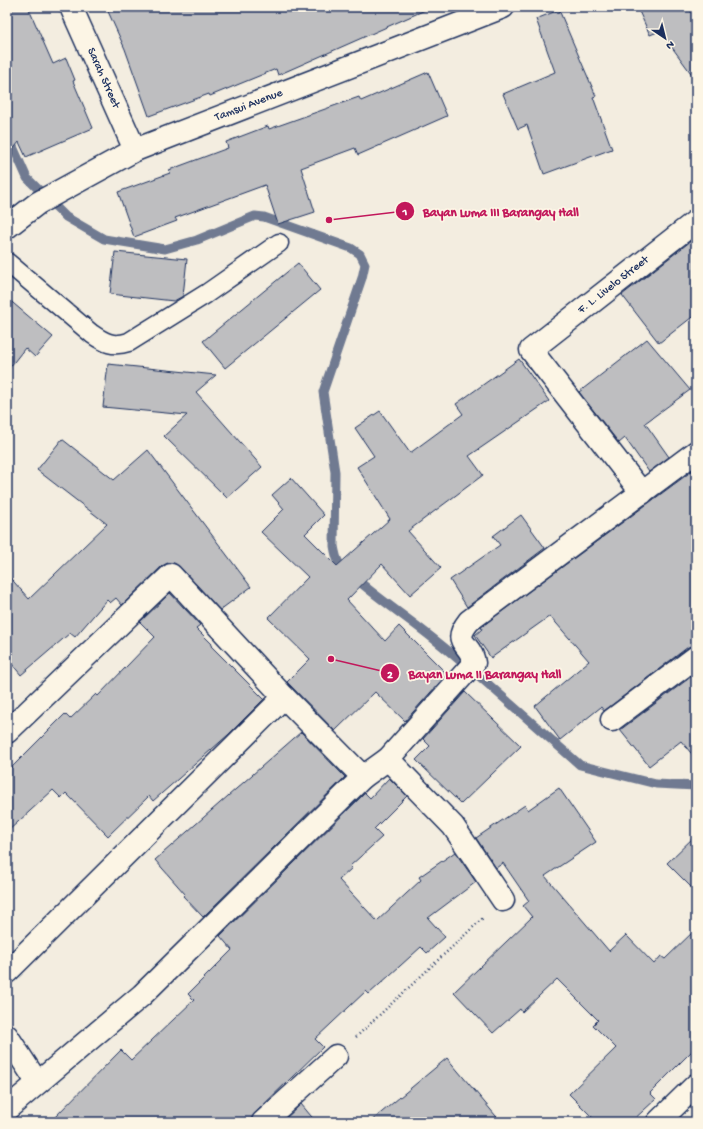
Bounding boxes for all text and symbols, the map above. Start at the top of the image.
north arrow [645,18,685,58]
text: N [663,38,676,52]
street label: Sarah Street [83,46,123,111]
street label: Tamsui Avenue [212,86,286,126]
callout: Bayan Luma III Barangay Hall [395,199,587,224]
text: 1 [402,206,408,220]
text: Bayan Luma III Barangay Hall [422,206,579,221]
street label: F. L. Livelo Street [575,253,653,318]
callout: Bayan Luma II Barangay Hall [380,661,569,686]
text: Bayan Luma II Barangay Hall [408,668,562,683]
text: 2 [387,669,393,683]

